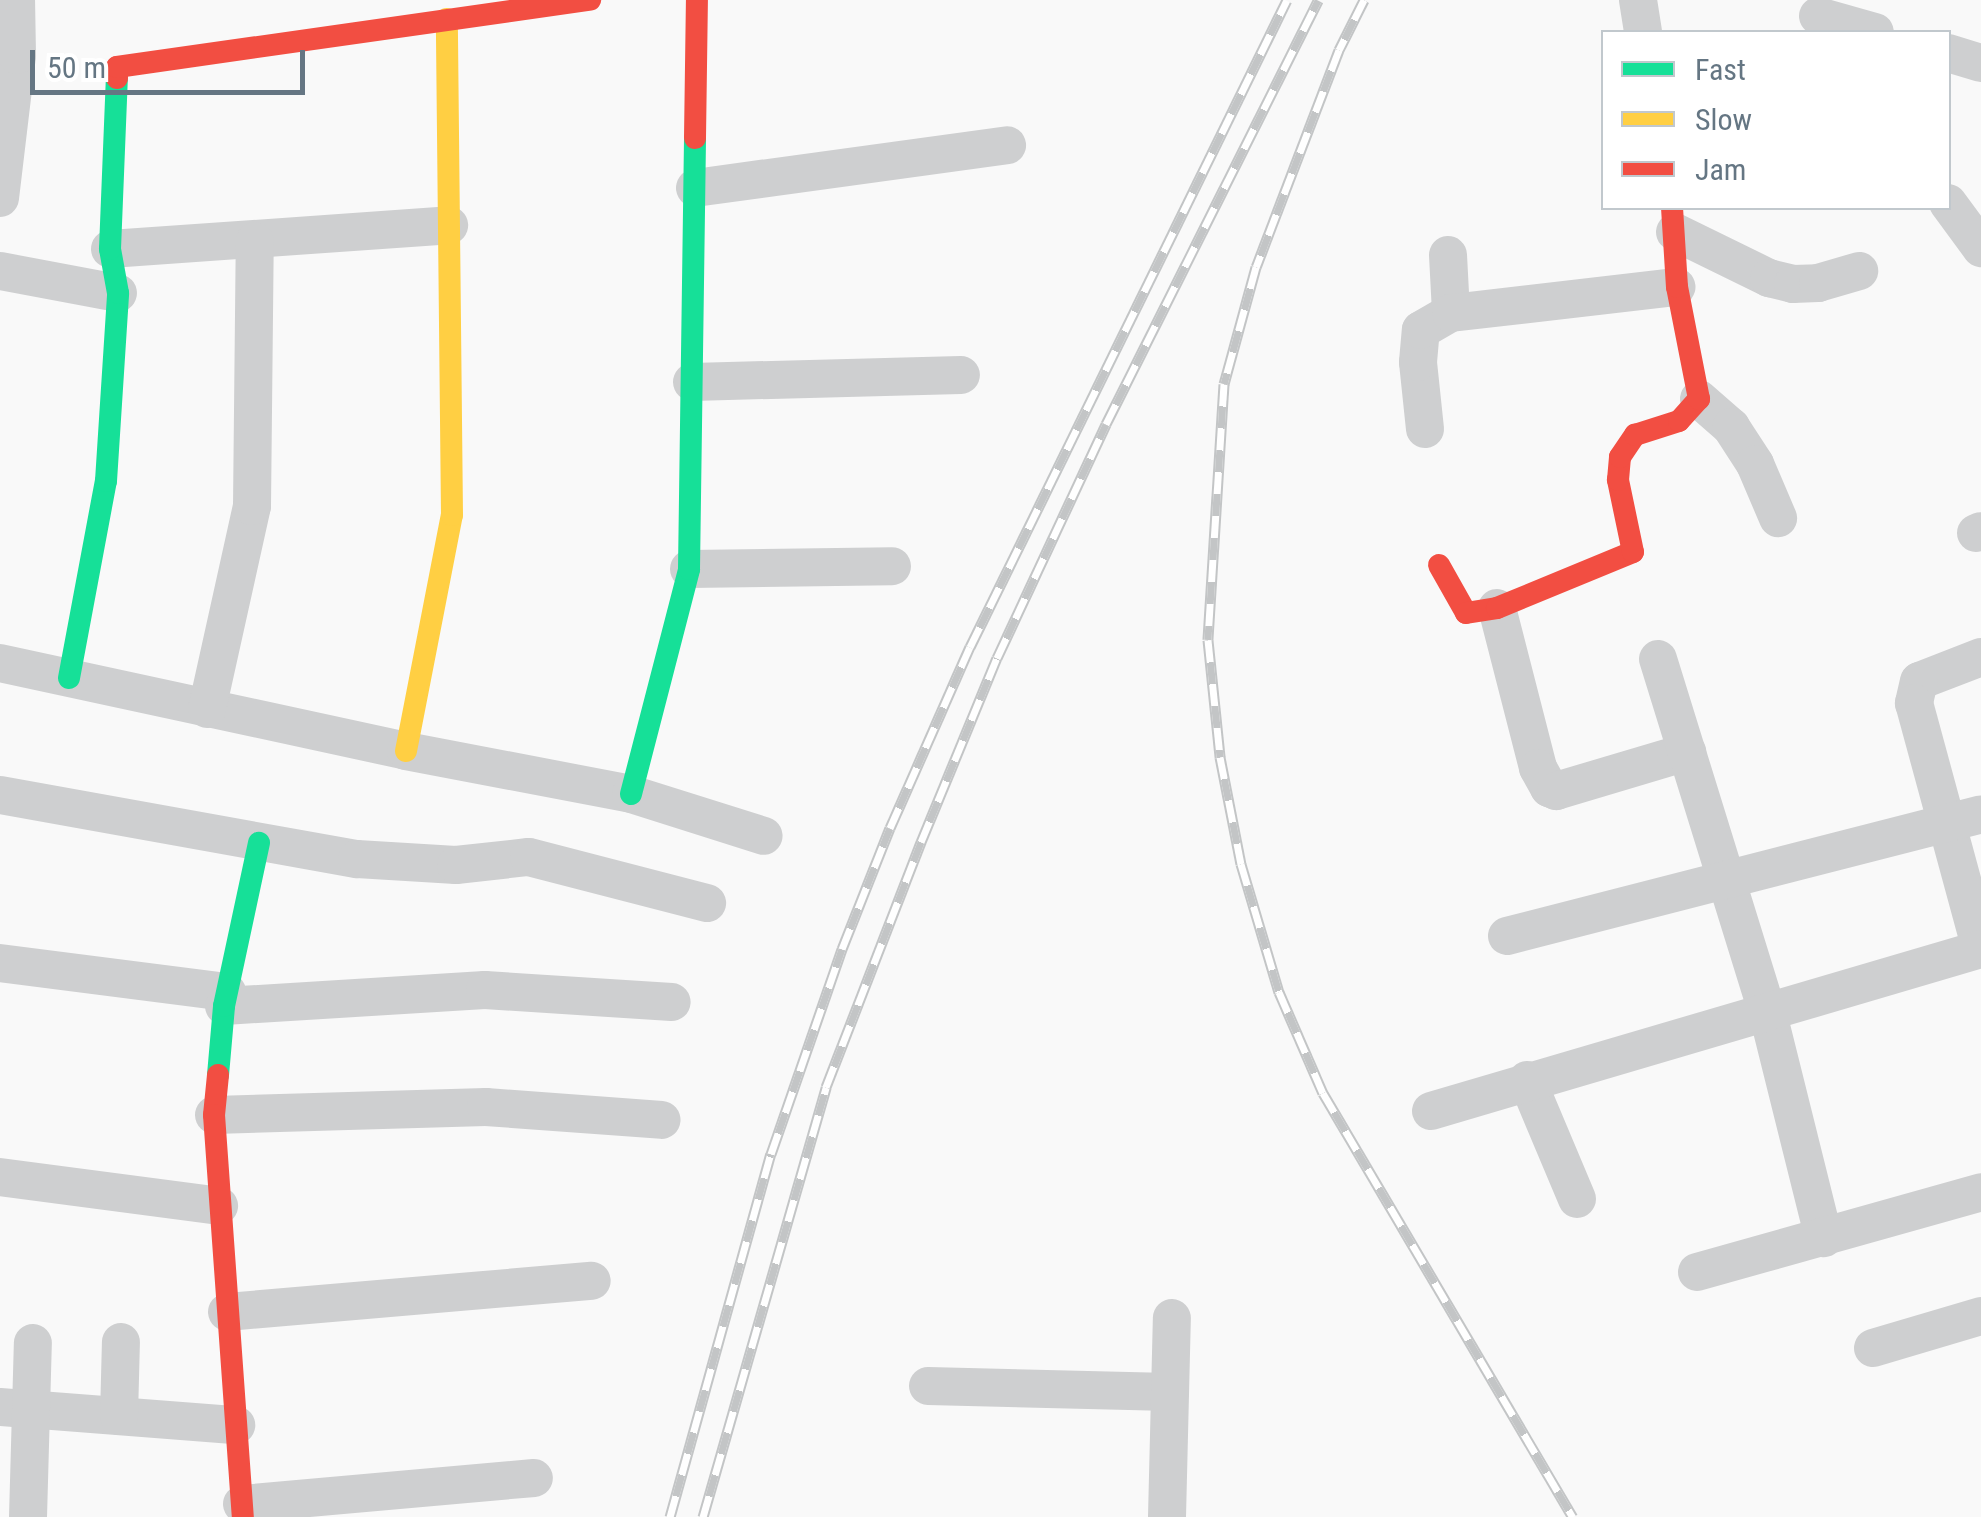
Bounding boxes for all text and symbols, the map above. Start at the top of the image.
scale bar [35,30,310,92]
legend [1601,30,1951,210]
text: 50 m [47,50,106,85]
text: Fast [1695,52,1746,87]
text: Slow [1695,102,1752,137]
text: Jam [1695,152,1746,187]

